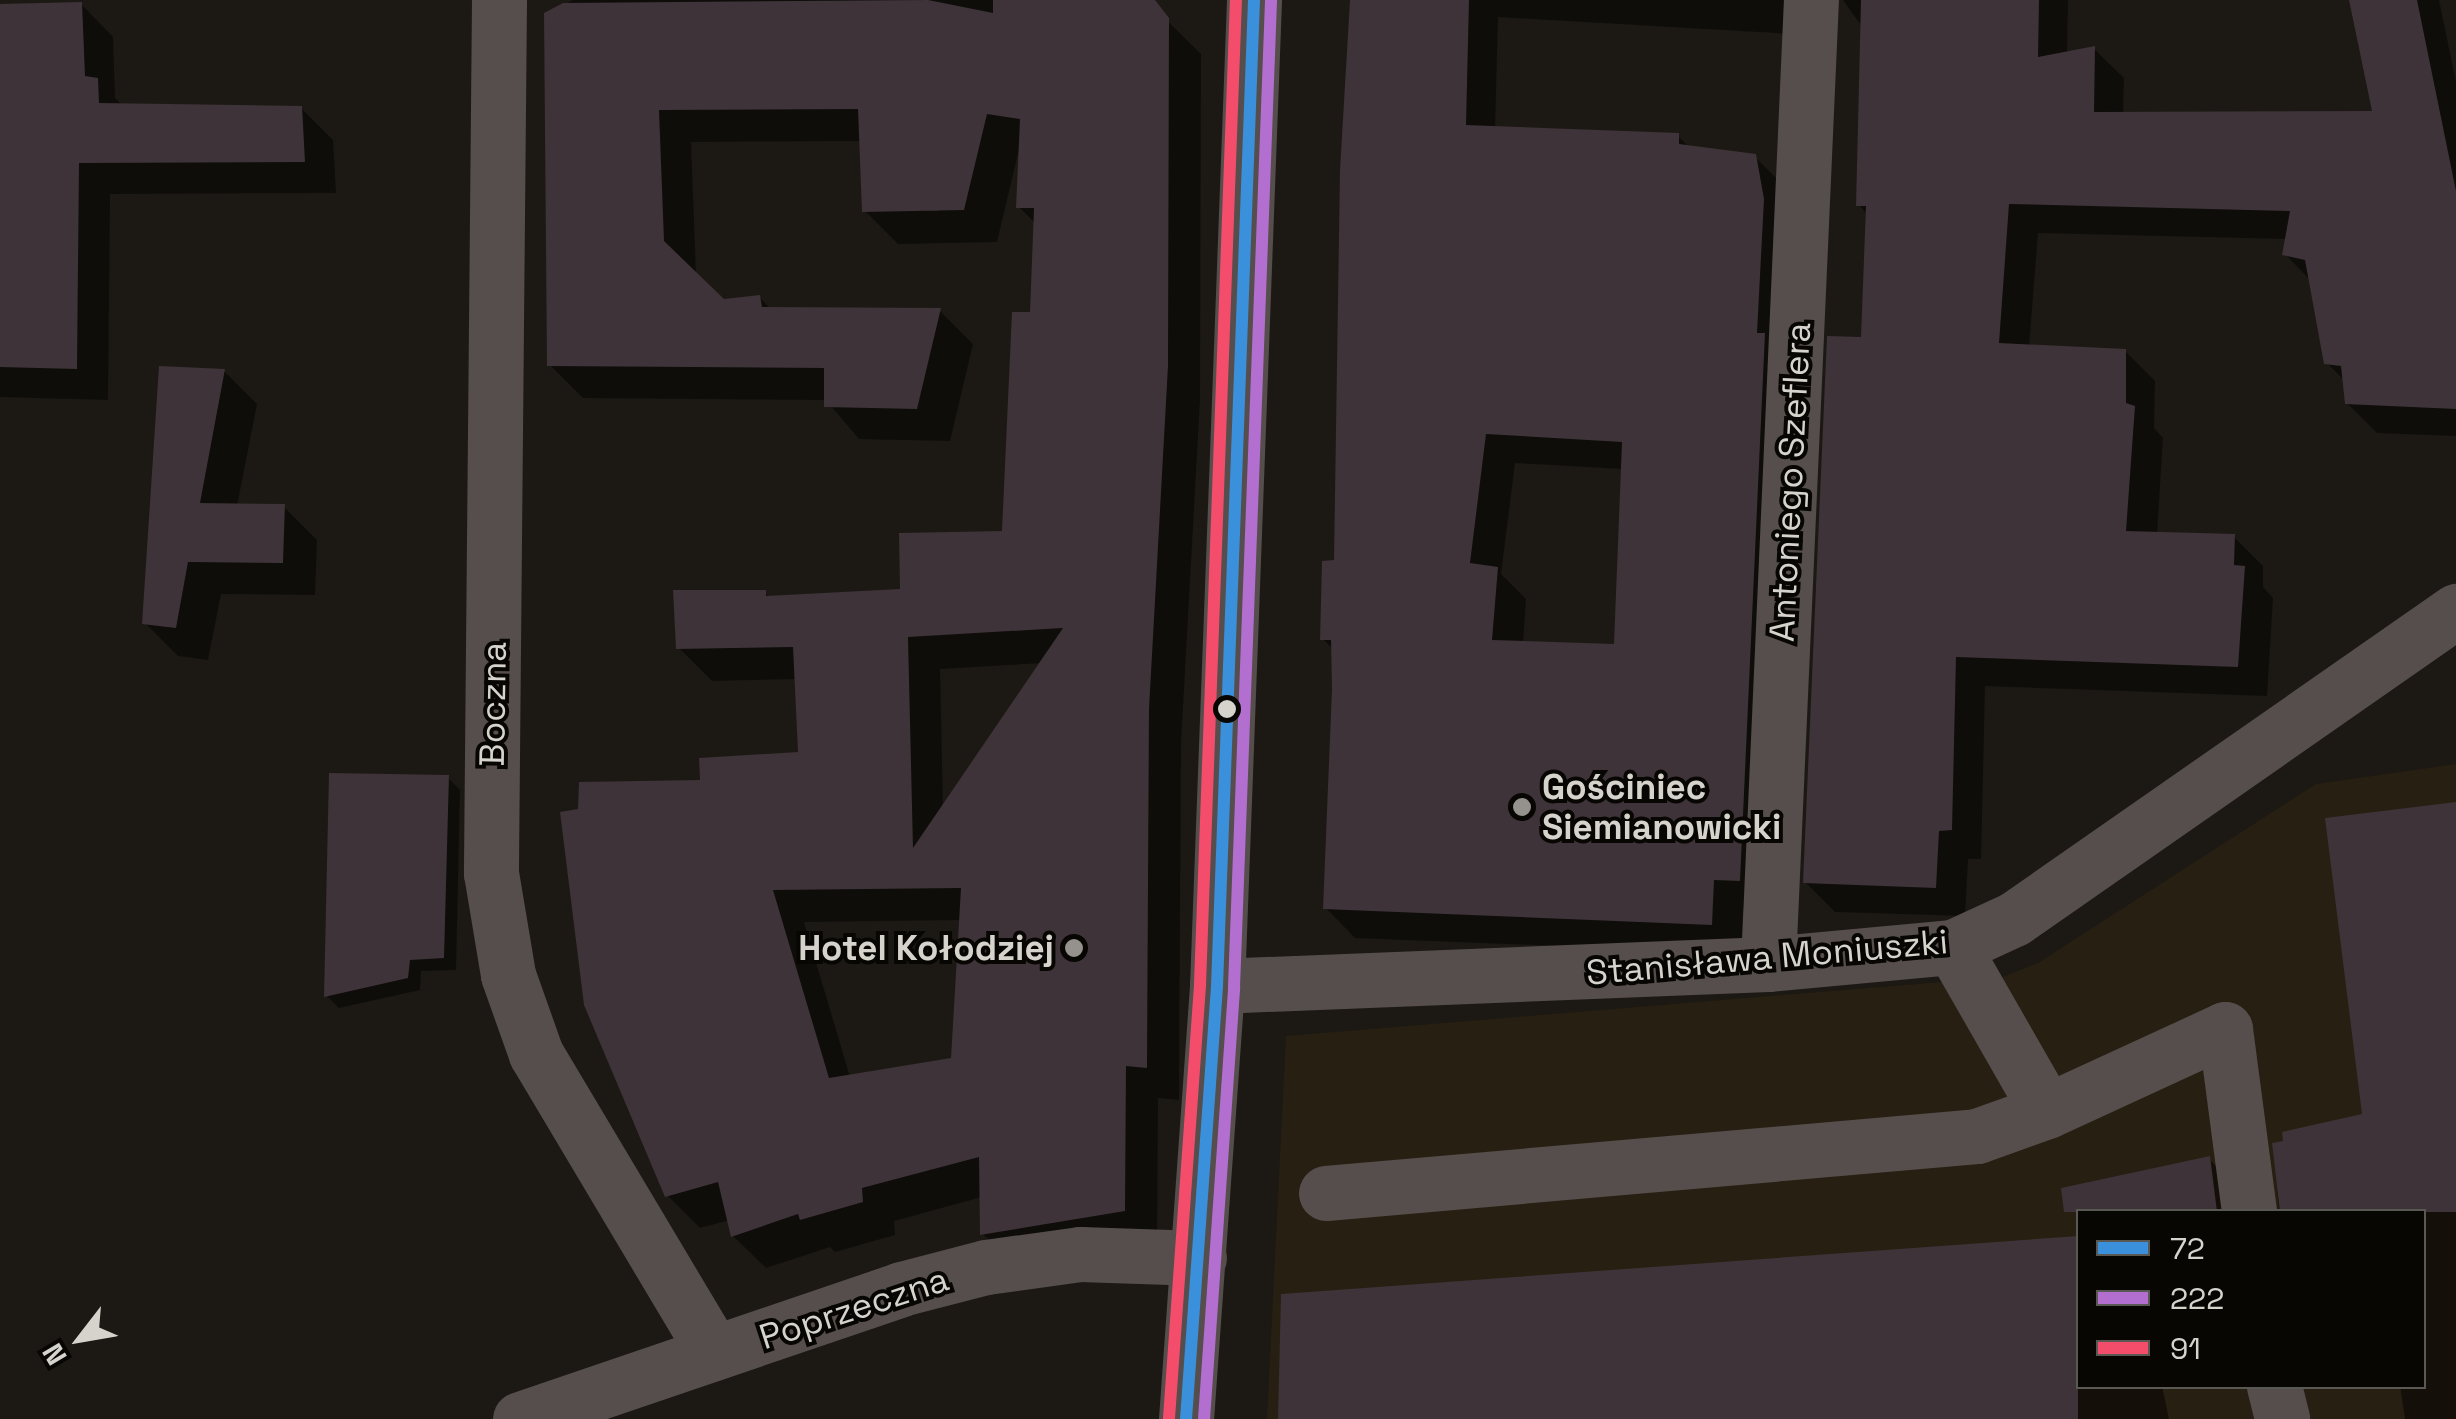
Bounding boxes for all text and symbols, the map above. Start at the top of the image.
street label: Antoniego Szeflera [1761,321,1819,643]
street label: Boczna [471,641,515,767]
unlabelled marker [1217,699,1237,719]
place label: Gościniec Siemianowicki [1542,766,1781,848]
marker: Gościniec Siemianowicki [1511,796,1533,818]
street label: Stanisława Moniuszki [1584,920,1950,994]
place label: Hotel Kołodziej [798,927,1054,969]
marker: Hotel Kołodziej [1063,937,1085,959]
legend [2076,1209,2426,1389]
text: 72 [2170,1229,2205,1268]
street label: Poprzeczna [754,1258,954,1358]
text: 222 [2170,1279,2224,1318]
north arrow [30,1289,130,1389]
text: 91 [2170,1329,2201,1368]
text: N [34,1337,75,1372]

